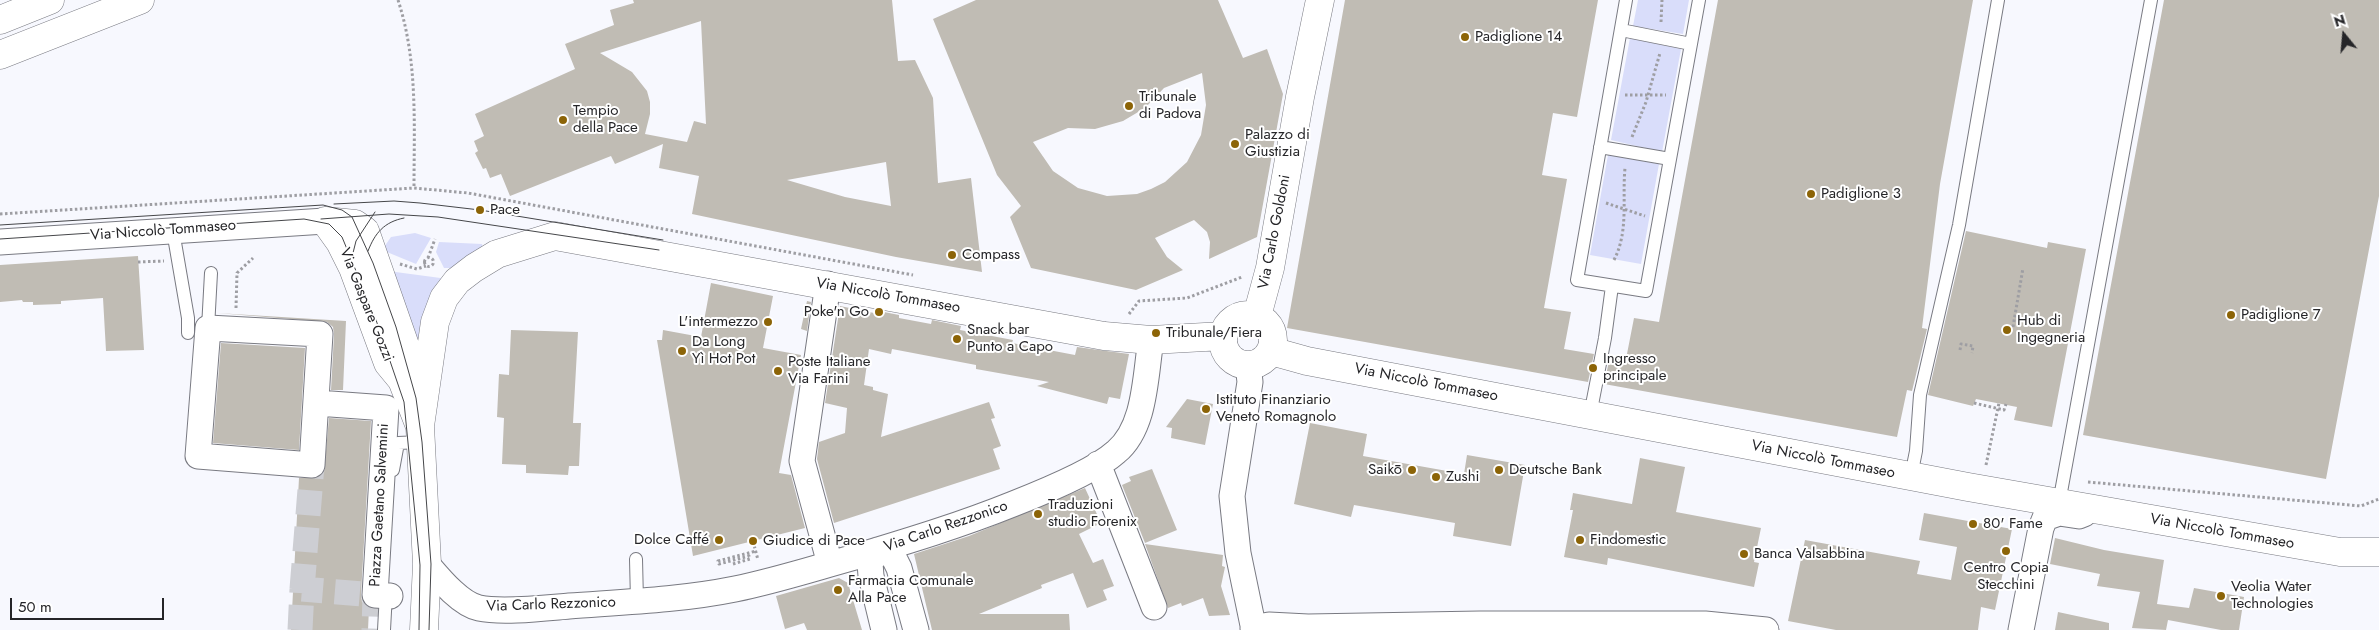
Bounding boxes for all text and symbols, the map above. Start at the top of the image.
text: N [2331,9,2348,32]
north arrow [2319,10,2369,60]
place label: Padiglione 14 [1475,28,1562,46]
marker: Padiglione 14 [1459,31,1471,43]
place label: Tribunale di Padova [1139,88,1201,123]
marker: Tribunale di Padova [1123,100,1135,112]
place label: Tempio della Pace [573,102,638,137]
marker: Tempio della Pace [557,114,569,126]
place label: Palazzo di Giustizia [1245,126,1310,161]
marker: Palazzo di Giustizia [1229,138,1241,150]
street label: Via Carlo Goldoni [1255,173,1295,291]
place label: Padiglione 3 [1821,185,1901,203]
marker: Padiglione 3 [1805,188,1817,200]
place label: Pace [490,201,520,219]
marker: Pace [474,204,486,216]
street label: Via Niccolò Tommaseo [90,217,236,245]
street label: Via Gaspare Gozzi [335,246,397,364]
place label: Compass [962,246,1020,264]
marker: Compass [946,249,958,261]
street label: Via Niccolò Tommaseo [815,274,961,318]
place label: Poke'n Go [804,303,869,321]
marker: Poke'n Go [873,306,885,318]
place label: Padiglione 7 [2241,306,2320,324]
marker: Padiglione 7 [2225,309,2237,321]
place label: Hub di Ingegneria [2017,312,2085,347]
place label: L'intermezzo [679,313,758,331]
marker: L'intermezzo [762,316,774,328]
place label: Snack bar Punto a Capo [967,321,1053,356]
place label: Tribunale/Fiera [1166,324,1262,342]
marker: Hub di Ingegneria [2001,324,2013,336]
marker: Tribunale/Fiera [1150,327,1162,339]
place label: Da Long Yì Hot Pot [692,333,755,368]
marker: Snack bar Punto a Capo [951,333,963,345]
marker: Da Long Yì Hot Pot [676,345,688,357]
place label: Ingresso principale [1603,350,1666,385]
place label: Poste Italiane Via Farini [788,353,870,388]
street label: Via Niccolò Tommaseo [1353,360,1499,406]
marker: Ingresso principale [1587,362,1599,374]
marker: Poste Italiane Via Farini [772,365,784,377]
place label: Istituto Finanziario Veneto Romagnolo [1216,391,1336,426]
marker: Istituto Finanziario Veneto Romagnolo [1200,403,1212,415]
street label: Piazza Gaetano Salvemini [367,423,393,587]
street label: Via Niccolò Tommaseo [1750,437,1896,483]
place label: Saikō [1368,461,1402,479]
place label: Deutsche Bank [1509,461,1602,479]
marker: Saikō [1406,464,1418,476]
marker: Deutsche Bank [1493,464,1505,476]
place label: Zushi [1446,468,1479,486]
marker: Zushi [1430,471,1442,483]
place label: Traduzioni studio Forenix [1048,496,1137,531]
street label: Via Carlo Rezzonico [882,497,1010,557]
marker: Traduzioni studio Forenix [1032,508,1044,520]
street label: Via Niccolò Tommaseo [2149,510,2295,554]
place label: 80' Fame [1983,515,2043,533]
marker: 80' Fame [1967,518,1979,530]
place label: Dolce Caffé [634,531,709,549]
place label: Findomestic [1590,531,1666,549]
place label: Giudice di Pace [763,532,865,550]
marker: Dolce Caffé [713,534,725,546]
marker: Findomestic [1574,534,1586,546]
marker: Giudice di Pace [747,535,759,547]
place label: Banca Valsabbina [1754,545,1865,563]
marker: Centro Copia Stecchini [2000,545,2012,557]
marker: Banca Valsabbina [1738,548,1750,560]
place label: Centro Copia Stecchini [1963,559,2049,594]
place label: Farmacia Comunale Alla Pace [848,572,973,607]
place label: Veolia Water Technologies [2231,578,2313,613]
marker: Farmacia Comunale Alla Pace [832,584,844,596]
scale bar [12,588,166,620]
marker: Veolia Water Technologies [2215,590,2227,602]
street label: Via Carlo Rezzonico [486,594,616,616]
text: 50 m [18,596,52,618]

